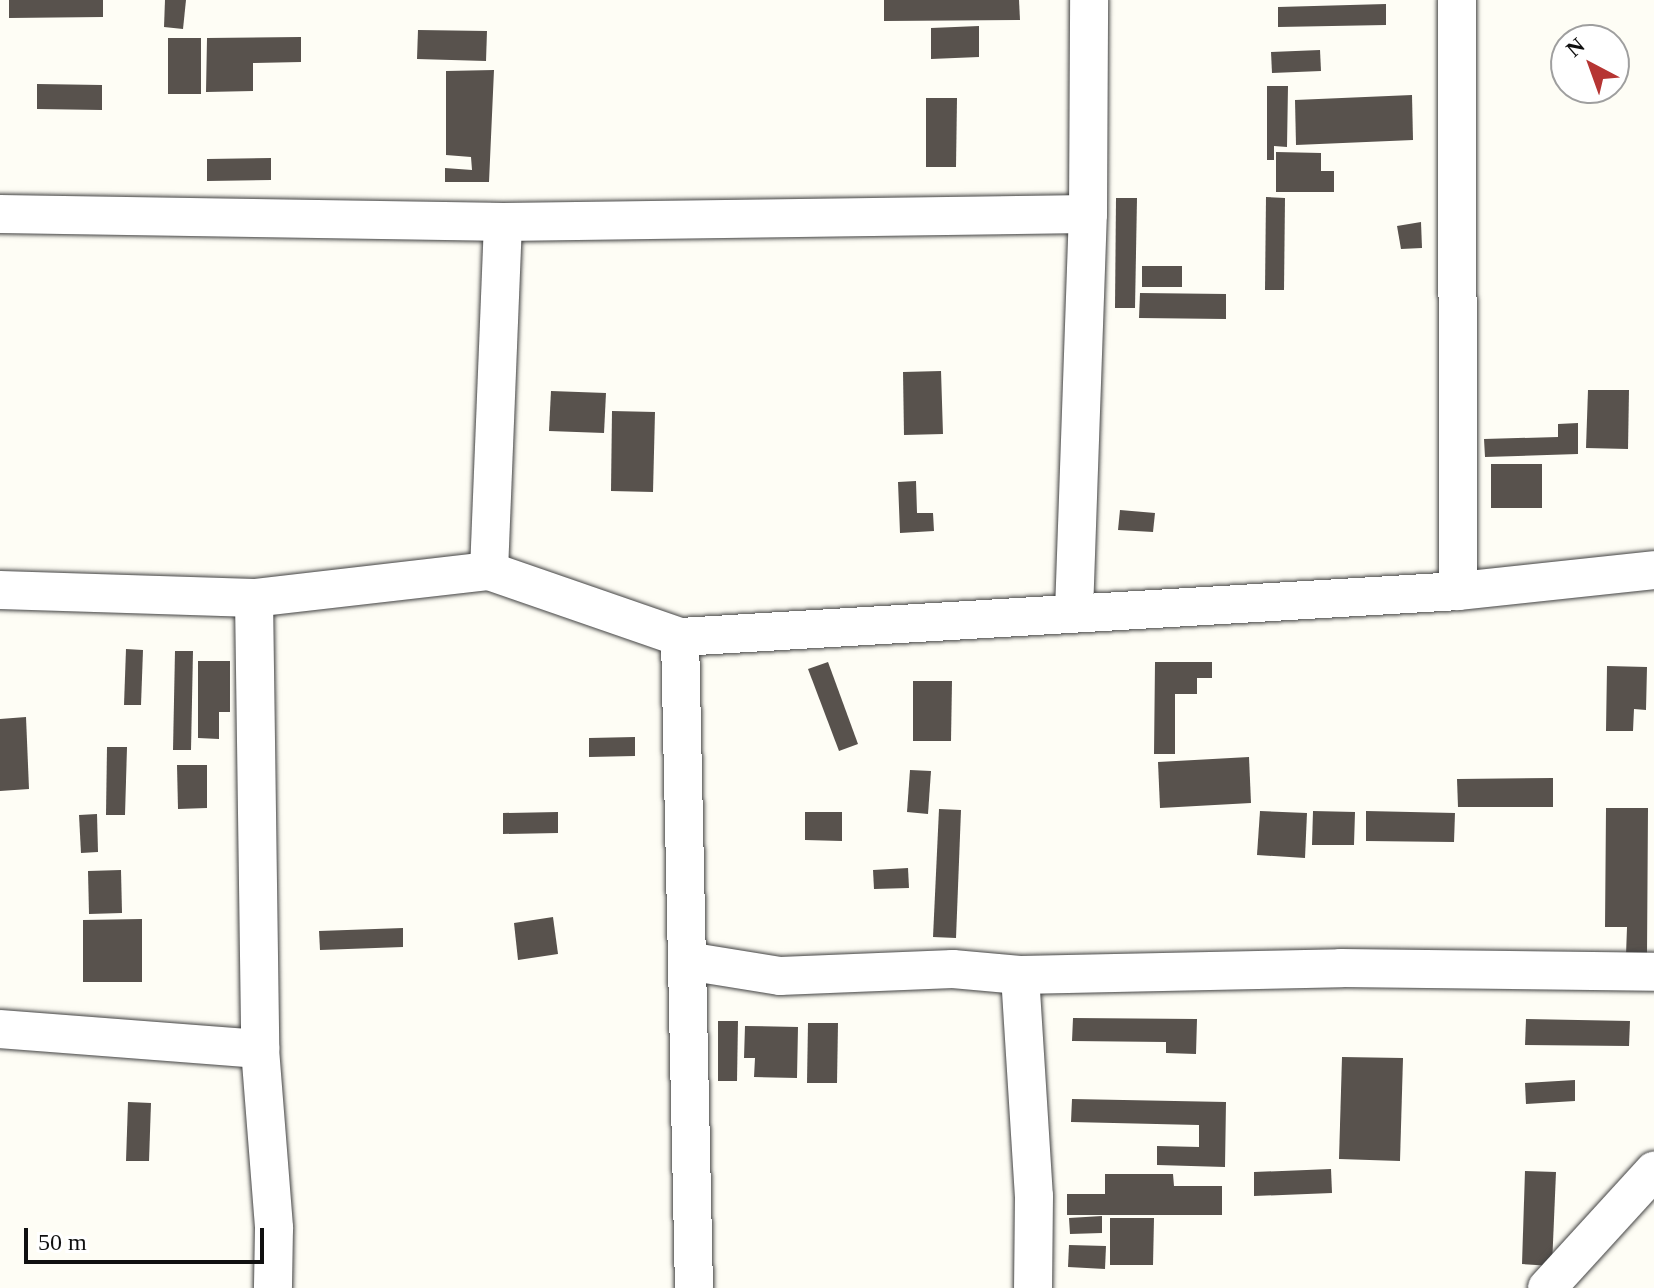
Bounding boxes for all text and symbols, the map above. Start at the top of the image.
north arrow [1550,24,1630,104]
text: N [1561,32,1589,62]
scale bar [28,1212,268,1262]
text: 50 m [38,1229,87,1255]

